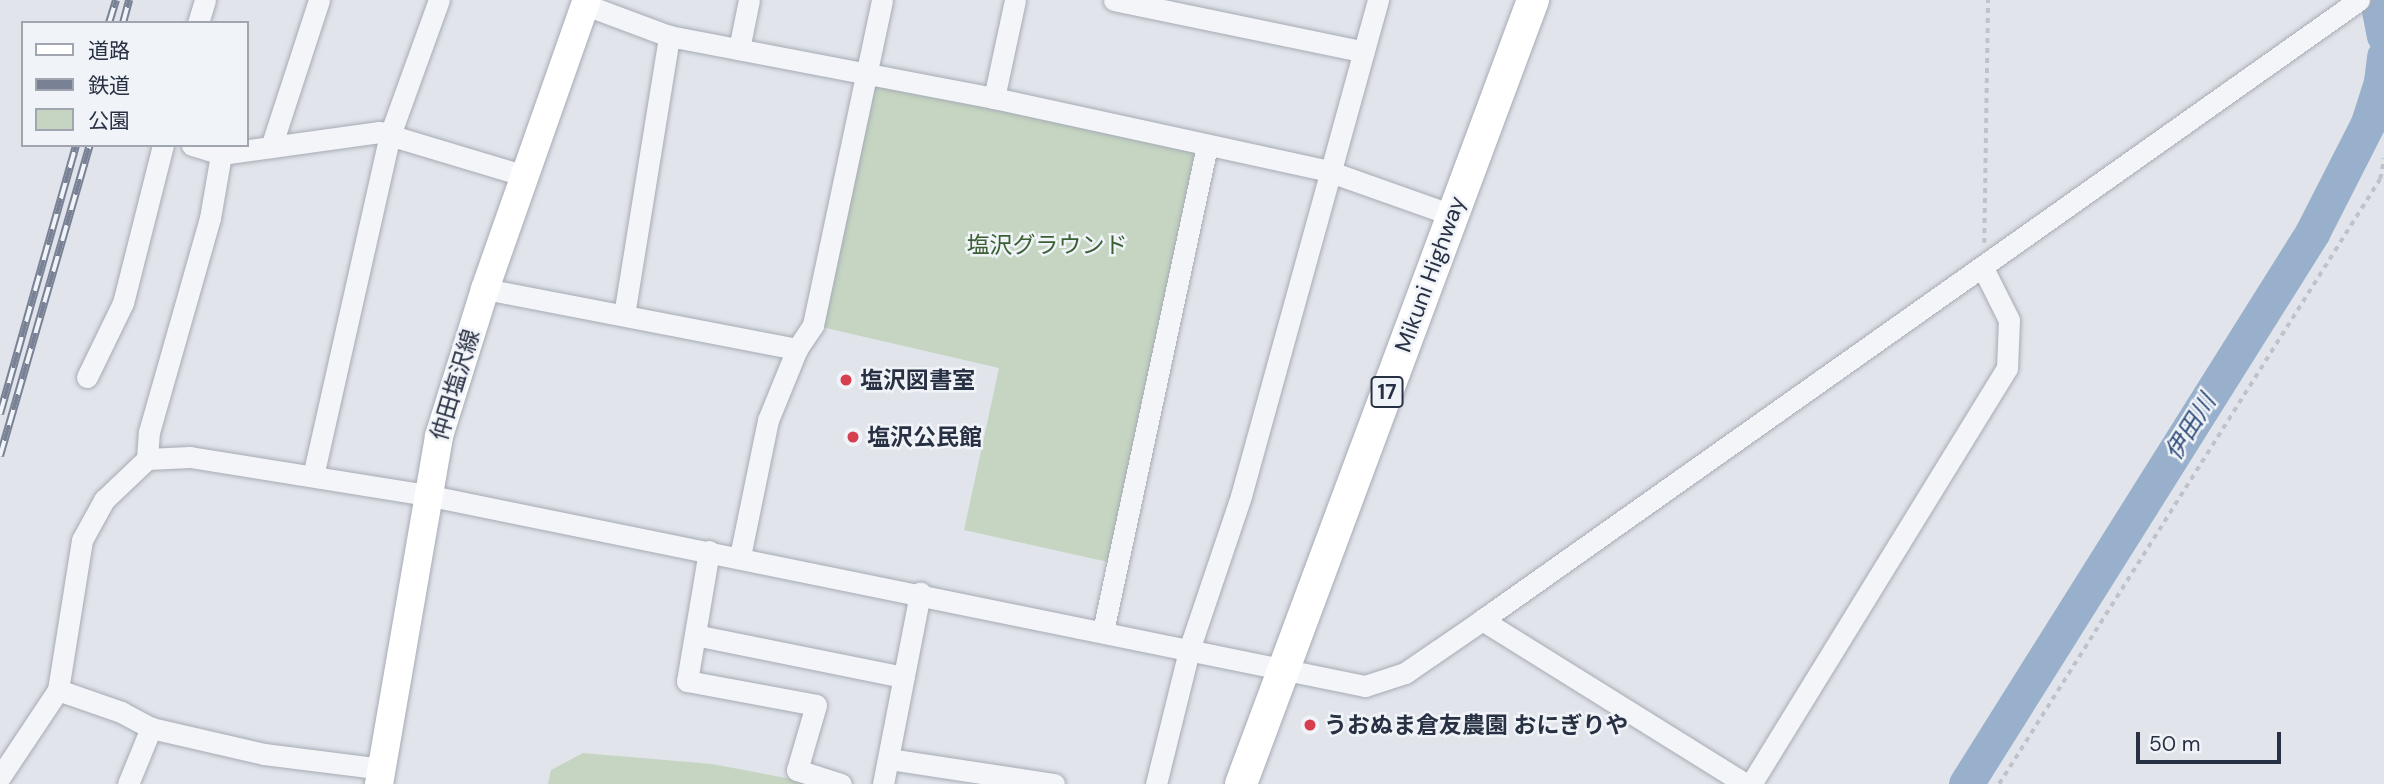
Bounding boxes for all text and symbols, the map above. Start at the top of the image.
legend [21,21,248,147]
text: 道路 [88,37,130,65]
text: 鉄道 [88,72,130,100]
text: 公園 [88,107,130,135]
street label: Mikuni Highway [1389,192,1471,356]
park label: 塩沢グラウンド [967,231,1127,259]
street label: 仲田塩沢線 [425,326,485,444]
place label: 塩沢図書室 [860,366,975,394]
marker: 塩沢図書室 [838,372,854,388]
road number: 17 [1370,374,1404,410]
water label: 伊田川 [2159,389,2221,465]
place label: 塩沢公民館 [867,423,982,451]
marker: 塩沢公民館 [845,429,861,445]
place label: うおぬま倉友農園 おにぎりや [1324,711,1628,739]
marker: うおぬま倉友農園 おにぎりや [1302,717,1318,733]
scale bar [2139,718,2284,762]
text: 50 m [2149,730,2200,758]

